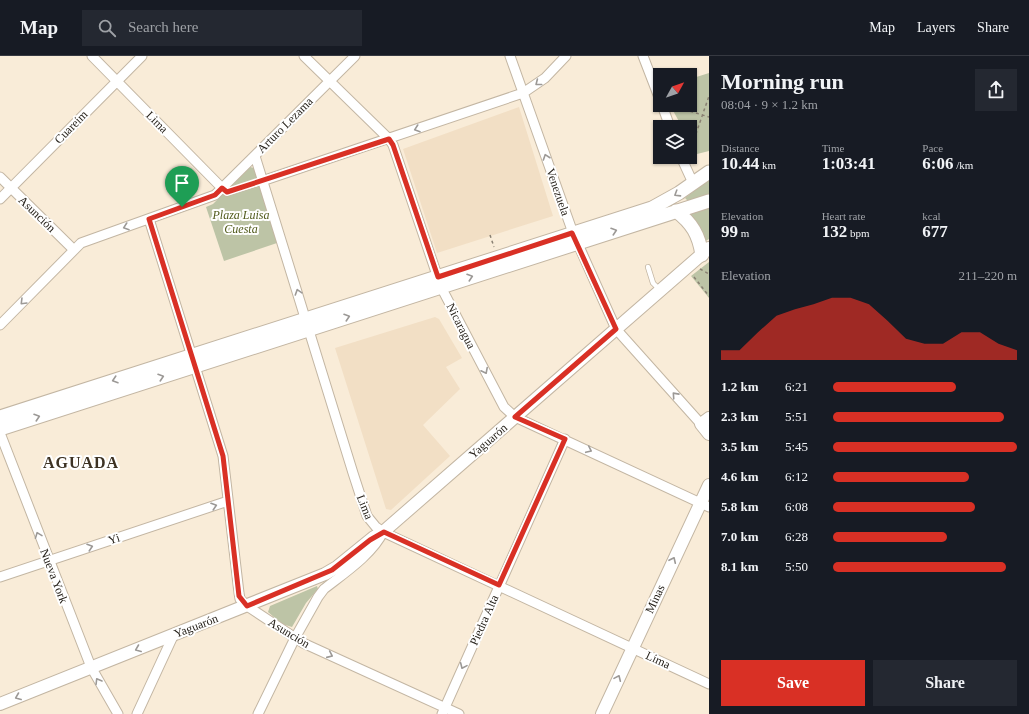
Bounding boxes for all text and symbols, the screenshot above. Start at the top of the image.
search box [82,10,362,46]
text: Map [20,17,58,38]
icon: search [96,17,118,39]
text: Search here [128,19,198,35]
text: Map [869,20,895,35]
text: Layers [917,20,955,35]
text: Share [977,20,1009,35]
north arrow [653,68,697,112]
map controls [653,68,697,164]
text: Morning run [721,69,844,94]
button: share [975,69,1017,111]
one-way arrow [535,78,542,85]
street label: Arturo Lezama [254,94,316,156]
text: 08:04 · 9 × 1.2 km [721,97,818,112]
street label: Cuareim [51,107,91,147]
street label: Lima [143,108,171,136]
button: layers [653,120,697,164]
one-way arrow [414,125,421,133]
text: Distance [721,142,759,154]
text: Time [822,142,844,154]
text: Pace [922,142,943,154]
one-way arrow [542,153,550,160]
text: 10.44 [721,154,759,173]
text: 1:03:41 [822,154,875,173]
text: 6:06 [922,154,954,173]
text: km [759,159,776,171]
text: /km [954,159,973,171]
pin [165,166,199,207]
street label: Venezuela [543,166,573,218]
icon: arrive [171,172,193,194]
one-way arrow [674,190,681,197]
street label: Asunción [16,193,58,235]
park label: Plaza Luisa Cuesta [211,208,270,236]
text: Elevation [721,210,763,222]
text: Heart rate [822,210,865,222]
text: kcal [922,210,941,222]
one-way arrow [122,222,129,230]
text: 99 [721,222,738,241]
text: 132 [822,222,847,241]
text: 677 [922,222,948,241]
one-way arrow [610,227,617,236]
text: m [738,227,749,239]
text: bpm [847,227,869,239]
text: Elevation [721,268,771,283]
text: 211–220 m [959,268,1017,283]
one-way arrow [467,273,474,282]
one-way arrow [294,288,303,295]
one-way arrow [20,297,28,305]
street label: Nicaragua [444,301,479,352]
one-way arrow [343,313,350,322]
one-way arrow [480,367,488,374]
one-way arrow [157,373,164,382]
one-way arrow [112,375,119,384]
text: 1.2 km [721,379,759,394]
text: 6:21 [785,379,808,394]
one-way arrow [673,393,680,400]
text: 2.3 km [721,409,759,424]
text: 5:51 [785,409,808,424]
one-way arrow [33,413,40,422]
street label: Yaguarón [466,421,510,461]
text: 3.5 km [721,439,759,454]
text: 5:45 [785,439,808,454]
one-way arrow [585,445,592,453]
district label: AGUADA [43,454,119,471]
text: 4.6 km [721,469,759,484]
text: 6:12 [785,469,808,484]
street label: Lima [354,493,376,522]
text: 5.8 km [721,499,759,514]
text: 6:08 [785,499,808,514]
one-way arrow [210,502,217,511]
text: 7.0 km [721,529,759,544]
text: 6:28 [785,529,808,544]
street label: Yi [106,530,122,547]
one-way arrow [35,531,43,538]
one-way arrow [87,543,94,552]
street label: Nueva York [37,547,71,605]
one-way arrow [668,557,676,565]
text: 8.1 km [721,559,759,574]
text: 5:50 [785,559,808,574]
street label: Minas [642,582,668,616]
street label: Piedra Alta [467,592,502,647]
street label: Yaguarón [172,611,220,641]
street label: Asunción [266,615,312,651]
one-way arrow [135,644,142,652]
street label: Lima [644,648,673,672]
one-way arrow [326,650,333,658]
button: Save [721,660,865,706]
button: Share [873,660,1017,706]
one-way arrow [460,662,468,670]
one-way arrow [614,675,622,682]
one-way arrow [95,678,103,685]
one-way arrow [14,692,22,700]

